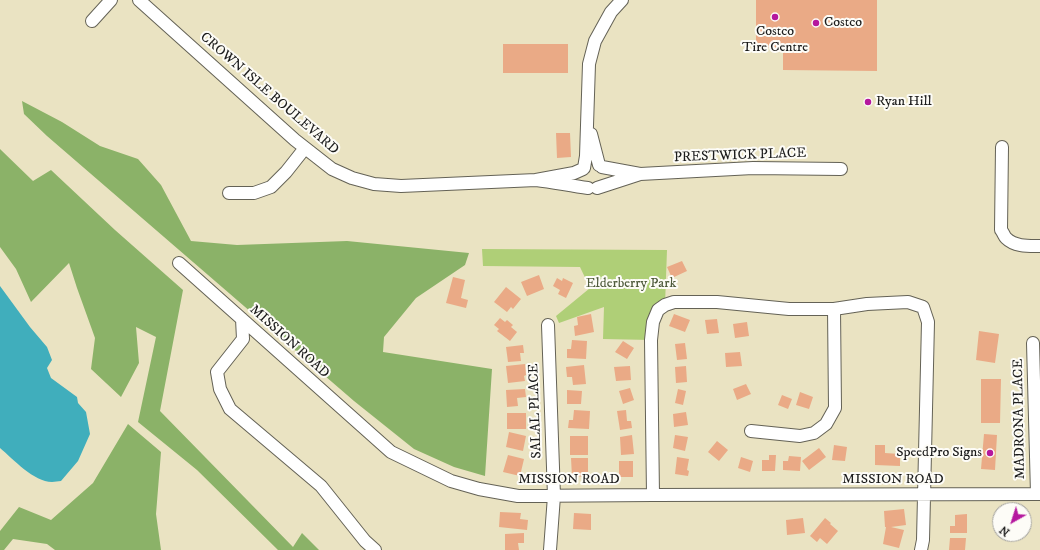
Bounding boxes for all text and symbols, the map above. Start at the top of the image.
marker: Costco Tire Centre [770,12,780,22]
place label: Costco [824,15,862,31]
marker: Costco [811,18,821,28]
place label: Costco Tire Centre [742,24,808,56]
street label: CROWN ISLE BOULEVARD [196,29,342,159]
place label: Ryan Hill [876,94,932,110]
marker: Ryan Hill [863,97,873,107]
street label: PRESTWICK PLACE [674,145,806,167]
park label: Elderberry Park [586,276,676,292]
street label: MISSION ROAD [246,302,332,382]
street label: MADRONA PLACE [1011,359,1029,479]
street label: SALAL PLACE [526,363,546,459]
place label: SpeedPro Signs [896,445,982,461]
marker: SpeedPro Signs [985,448,995,458]
street label: MISSION ROAD [518,472,620,488]
street label: MISSION ROAD [842,472,944,488]
north arrow [992,502,1032,542]
text: N [997,522,1013,539]

